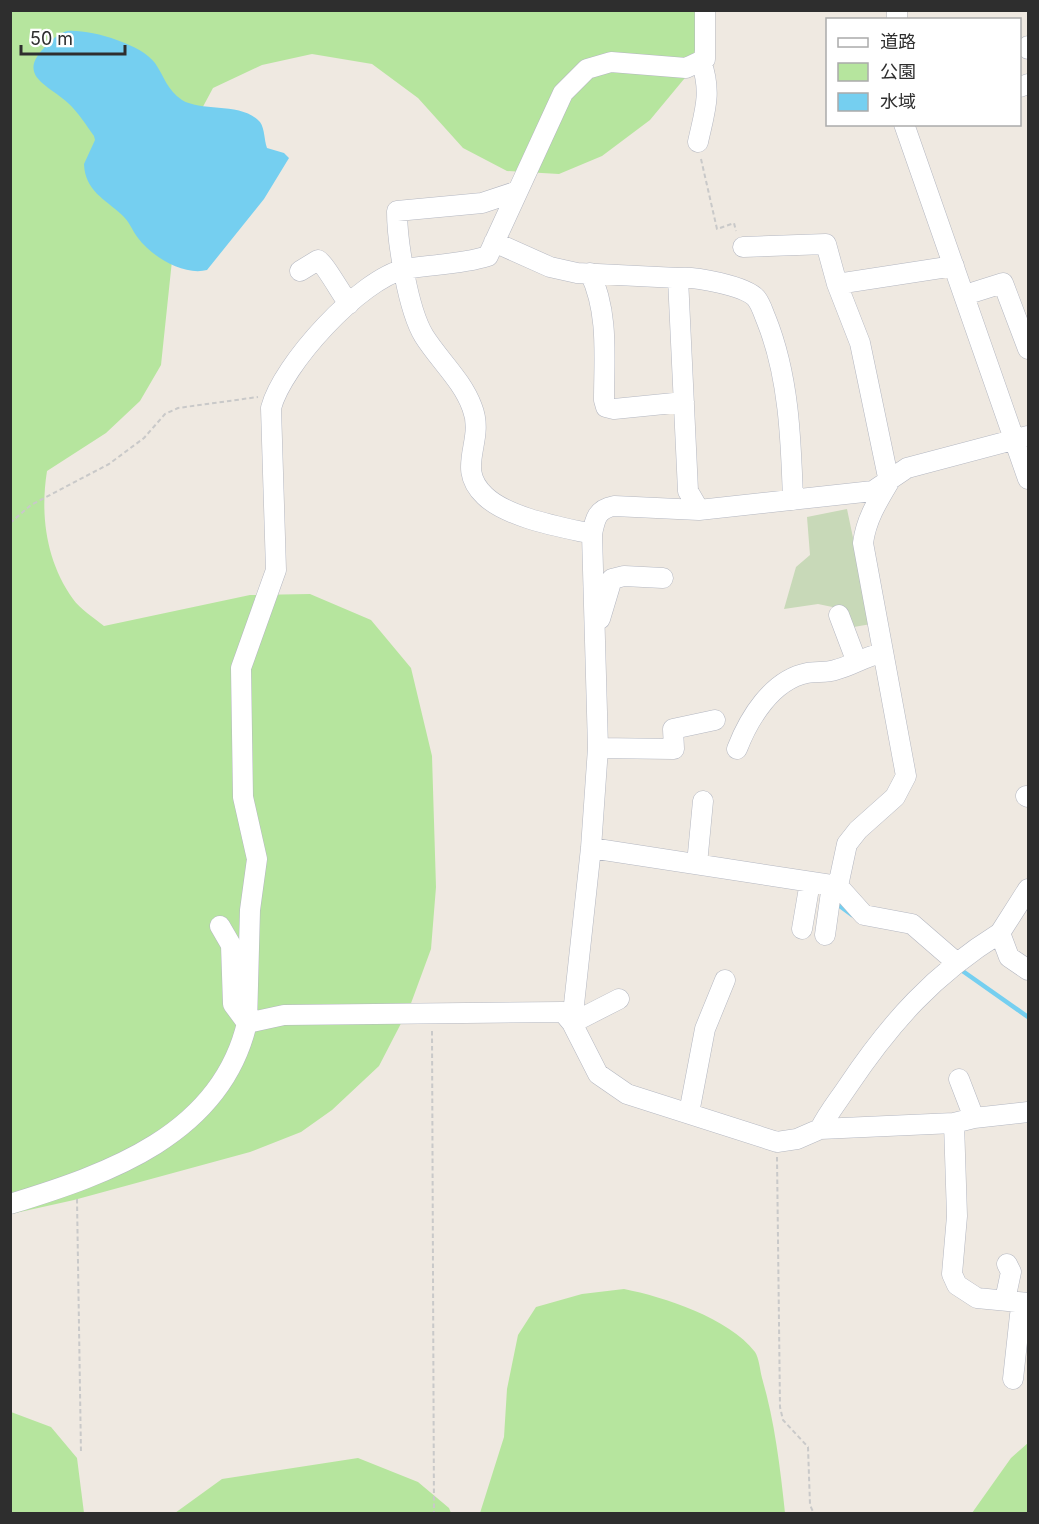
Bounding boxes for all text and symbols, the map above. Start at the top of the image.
scale bar [21,18,124,56]
legend [826,18,1021,126]
text: 50 m [30,28,73,49]
text: 道路 [880,31,916,52]
text: 公園 [880,61,916,82]
text: 水域 [880,91,916,112]

